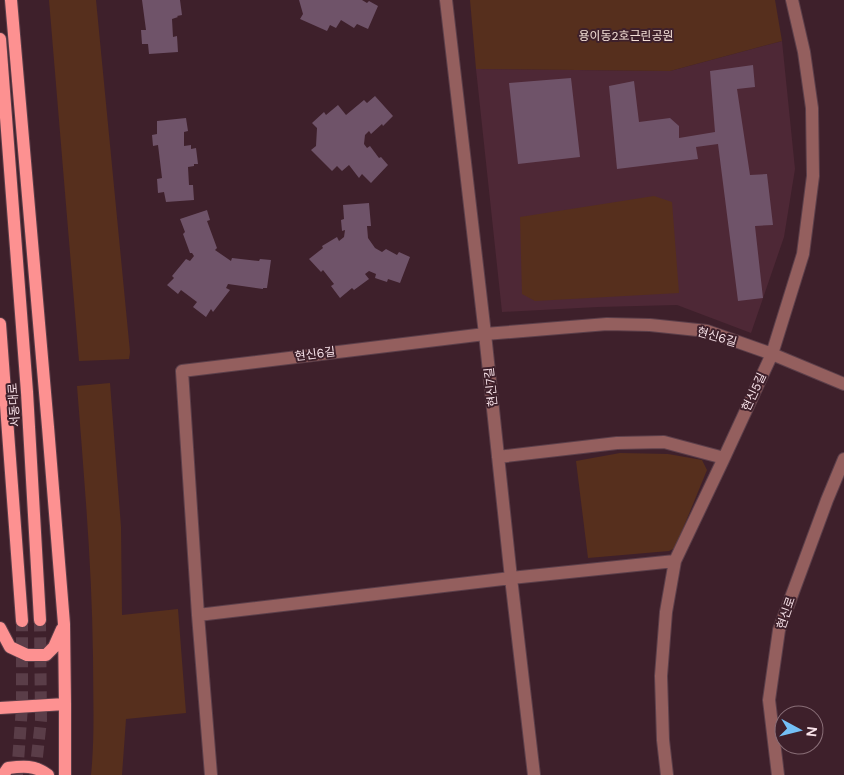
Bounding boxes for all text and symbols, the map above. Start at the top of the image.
park label: 용이동2호근린공원 [578,28,674,44]
street label: 현신6길 [695,324,739,350]
street label: 현신6길 [294,344,336,364]
street label: 현신7길 [481,367,501,407]
street label: 현신5길 [738,370,770,414]
street label: 서동대로 [4,382,24,428]
street label: 현신로 [773,595,799,631]
north arrow [774,705,824,755]
text: N [802,725,821,738]

